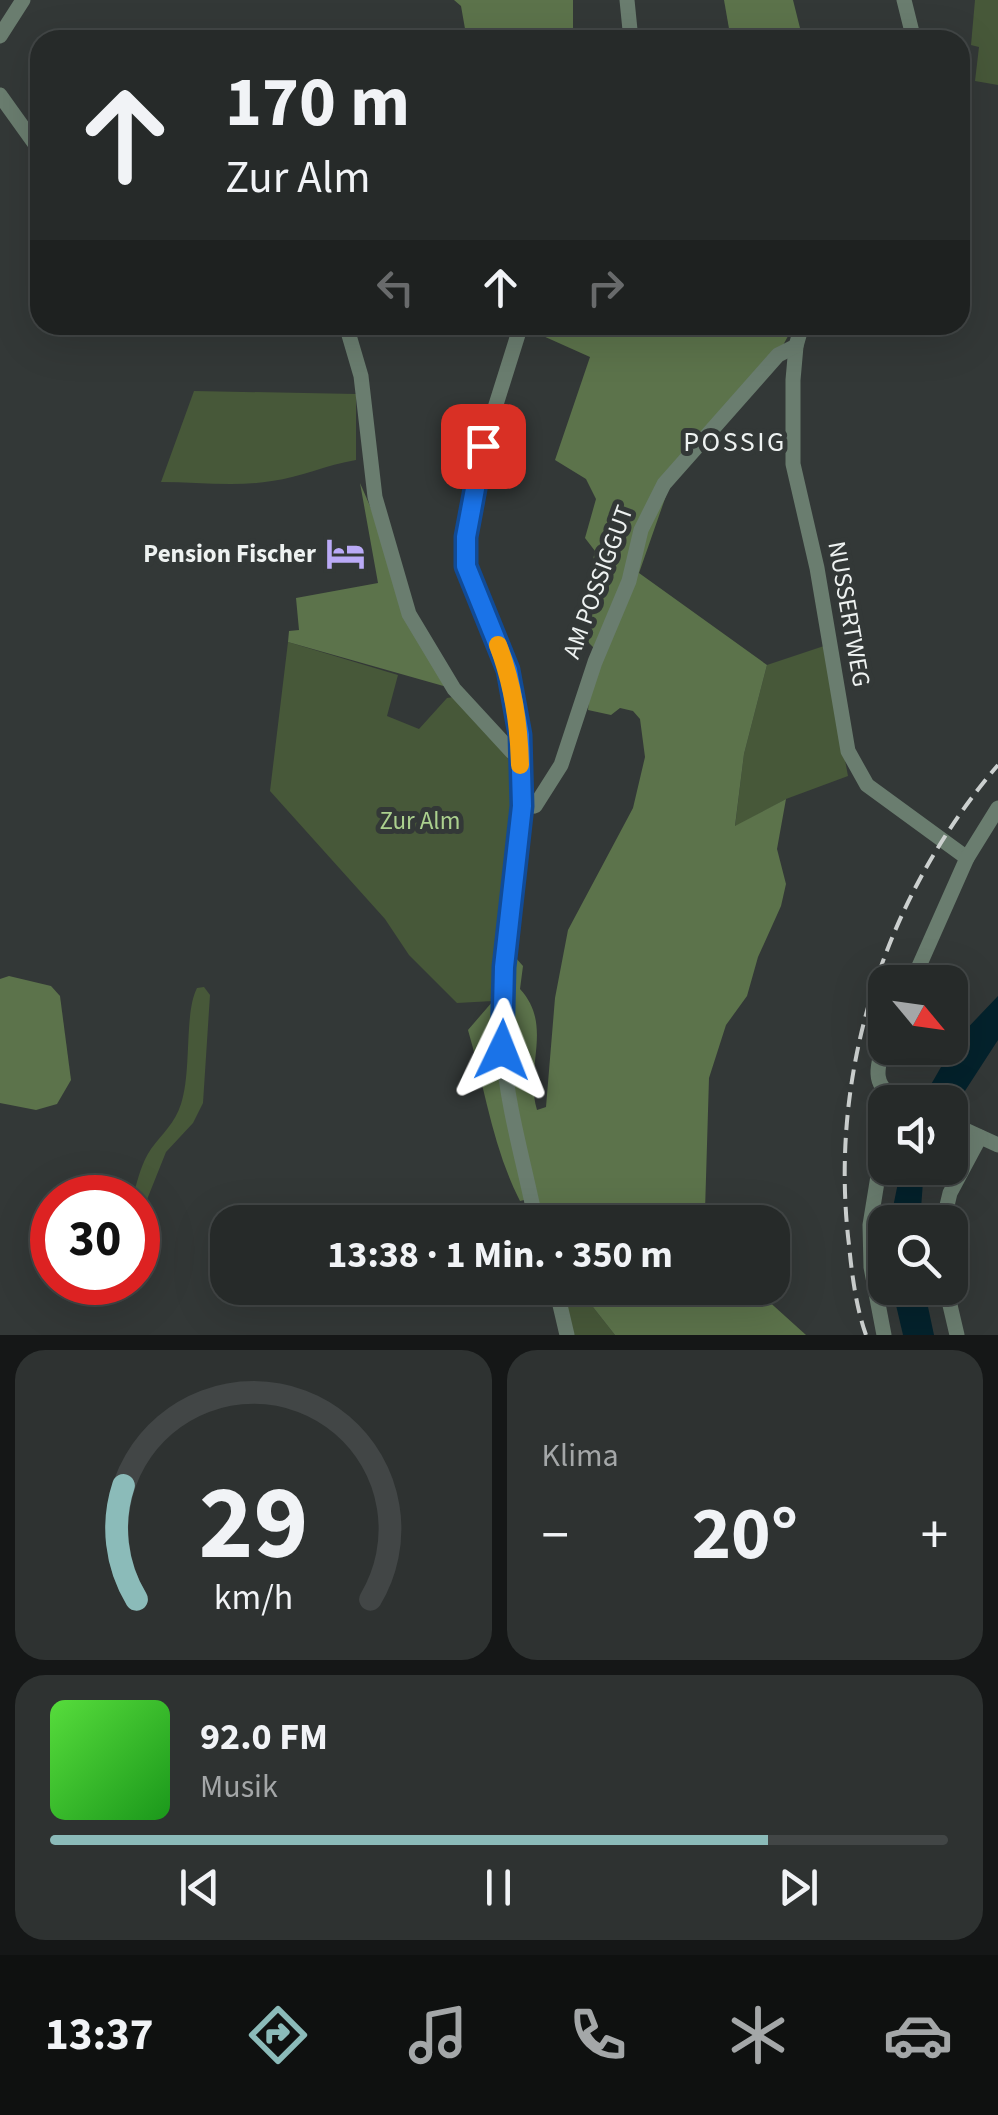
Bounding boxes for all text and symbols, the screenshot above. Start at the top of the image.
text: 170 m [225,53,410,153]
icon: ahead [60,70,190,200]
text: Zur Alm [225,146,371,210]
icon: left [368,260,423,315]
icon: ahead [473,260,528,315]
icon: right [578,260,633,315]
pin [441,404,526,489]
icon: arrive [456,419,511,474]
district label: POSSIG [683,422,787,462]
street label: AM POSSIGGUT [554,500,642,664]
hotel icon: Pension Fischer [325,533,367,575]
place label: Pension Fischer [143,536,316,572]
street label: NUSSERTWEG [818,538,880,690]
park label: Zur Alm [380,803,460,839]
north arrow [868,965,968,1065]
map controls [868,965,968,1305]
position arrow [450,998,554,1102]
button: sound [868,1085,968,1185]
speed limit sign: 30 [30,1175,160,1305]
button: search [868,1205,968,1305]
text: 13:38 · 1 Min. · 350 m [327,1228,673,1282]
text: Klima [542,1433,619,1479]
text: 29 [198,1451,308,1599]
text: 20° [691,1481,798,1588]
text: − [542,1497,569,1575]
text: + [921,1497,948,1575]
text: km/h [214,1572,293,1623]
text: 92.0 FM [200,1710,328,1764]
text: Musik [200,1764,278,1810]
icon: previous [172,1860,227,1915]
icon: pause [471,1860,526,1915]
icon: next [771,1860,826,1915]
icon: directions [243,2000,313,2070]
icon: music [403,2000,473,2070]
icon: phone [563,2000,633,2070]
icon: climate [723,2000,793,2070]
icon: car [883,2000,953,2070]
text: 13:37 [45,2003,154,2067]

